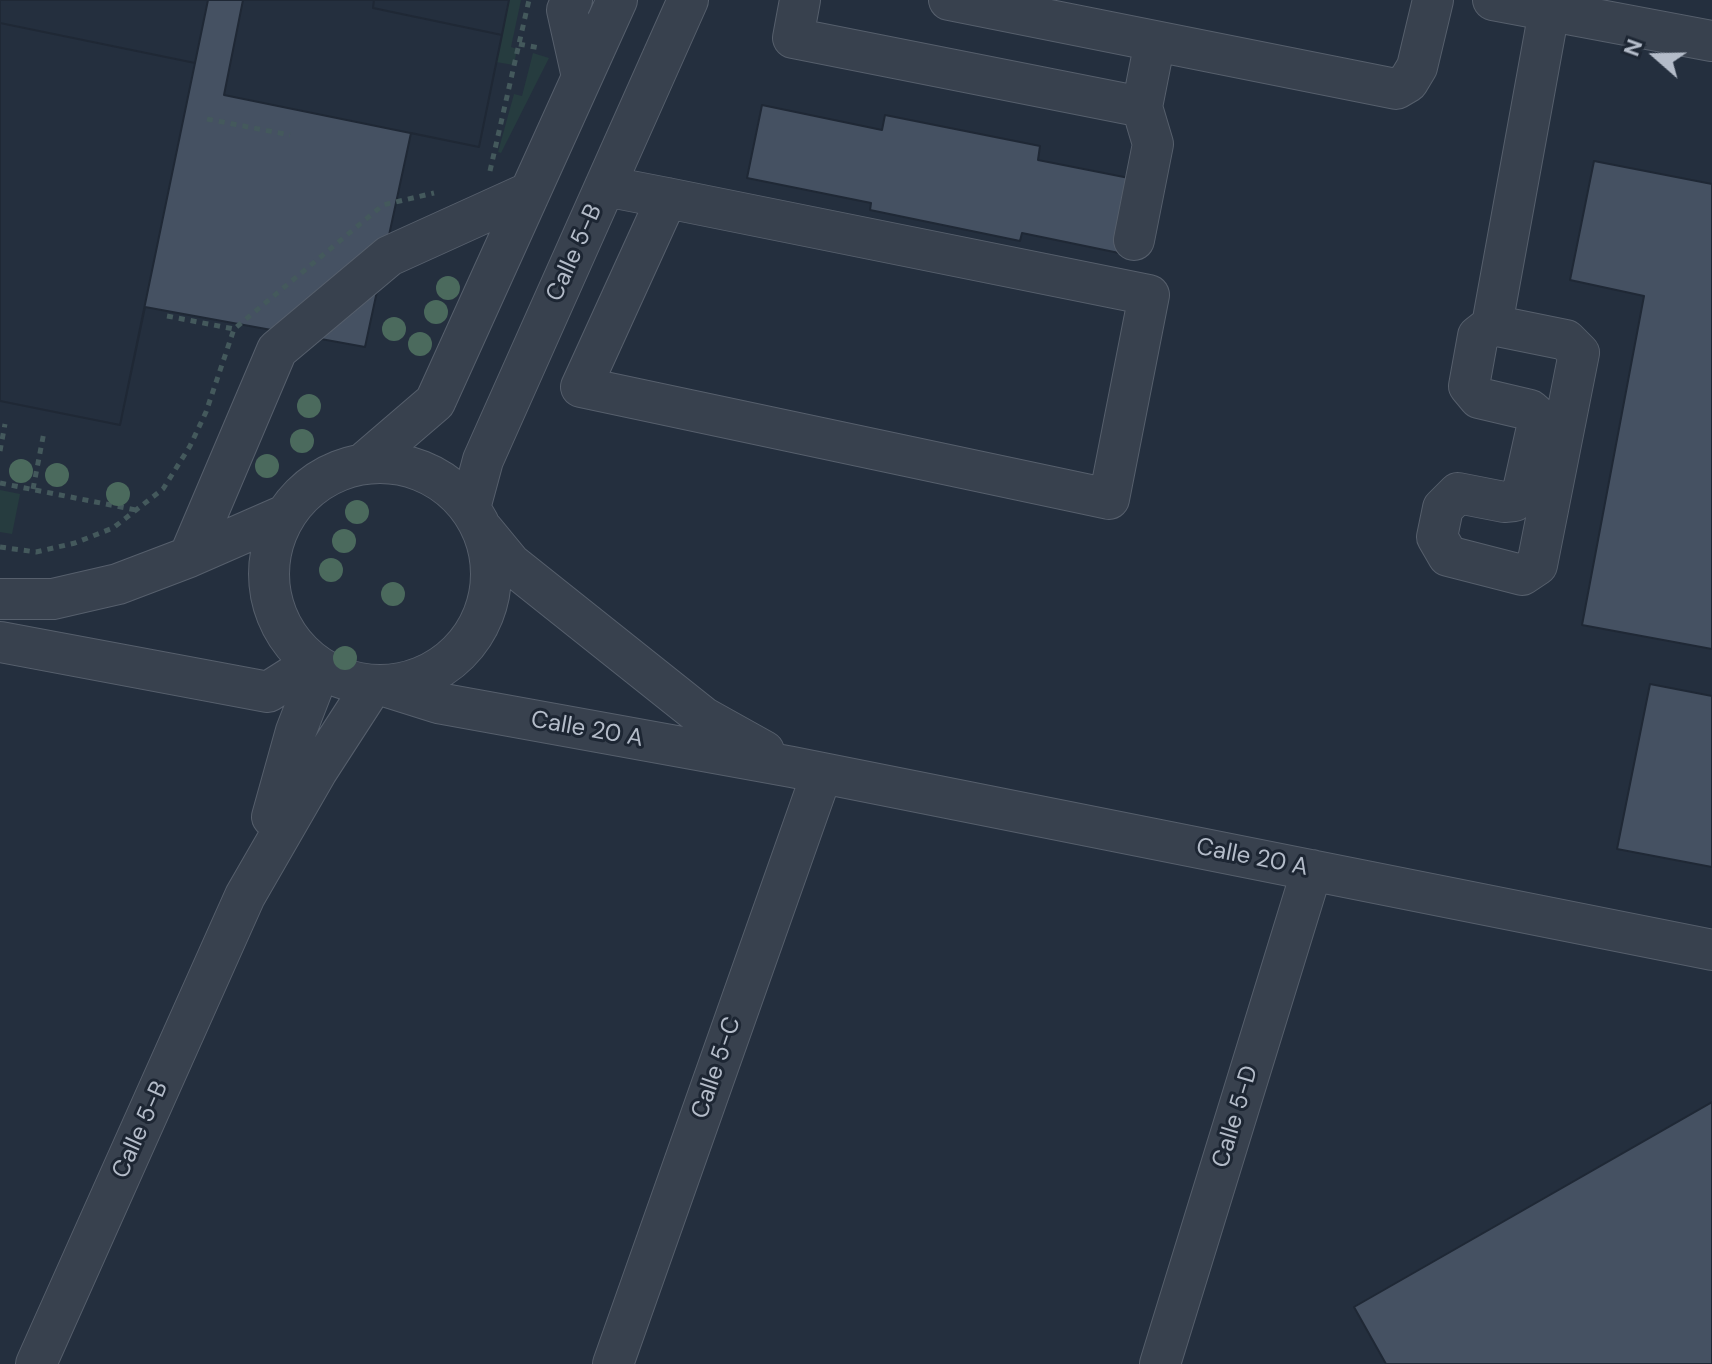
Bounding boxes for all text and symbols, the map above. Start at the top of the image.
north arrow [1616,16,1696,96]
text: N [1617,35,1649,60]
street label: Calle 5-B [541,200,609,306]
street label: Calle 20 A [529,706,645,754]
street label: Calle 20 A [1194,833,1310,883]
street label: Calle 5-C [686,1013,748,1123]
street label: Calle 5-D [1207,1063,1265,1171]
street label: Calle 5-B [107,1077,175,1183]

